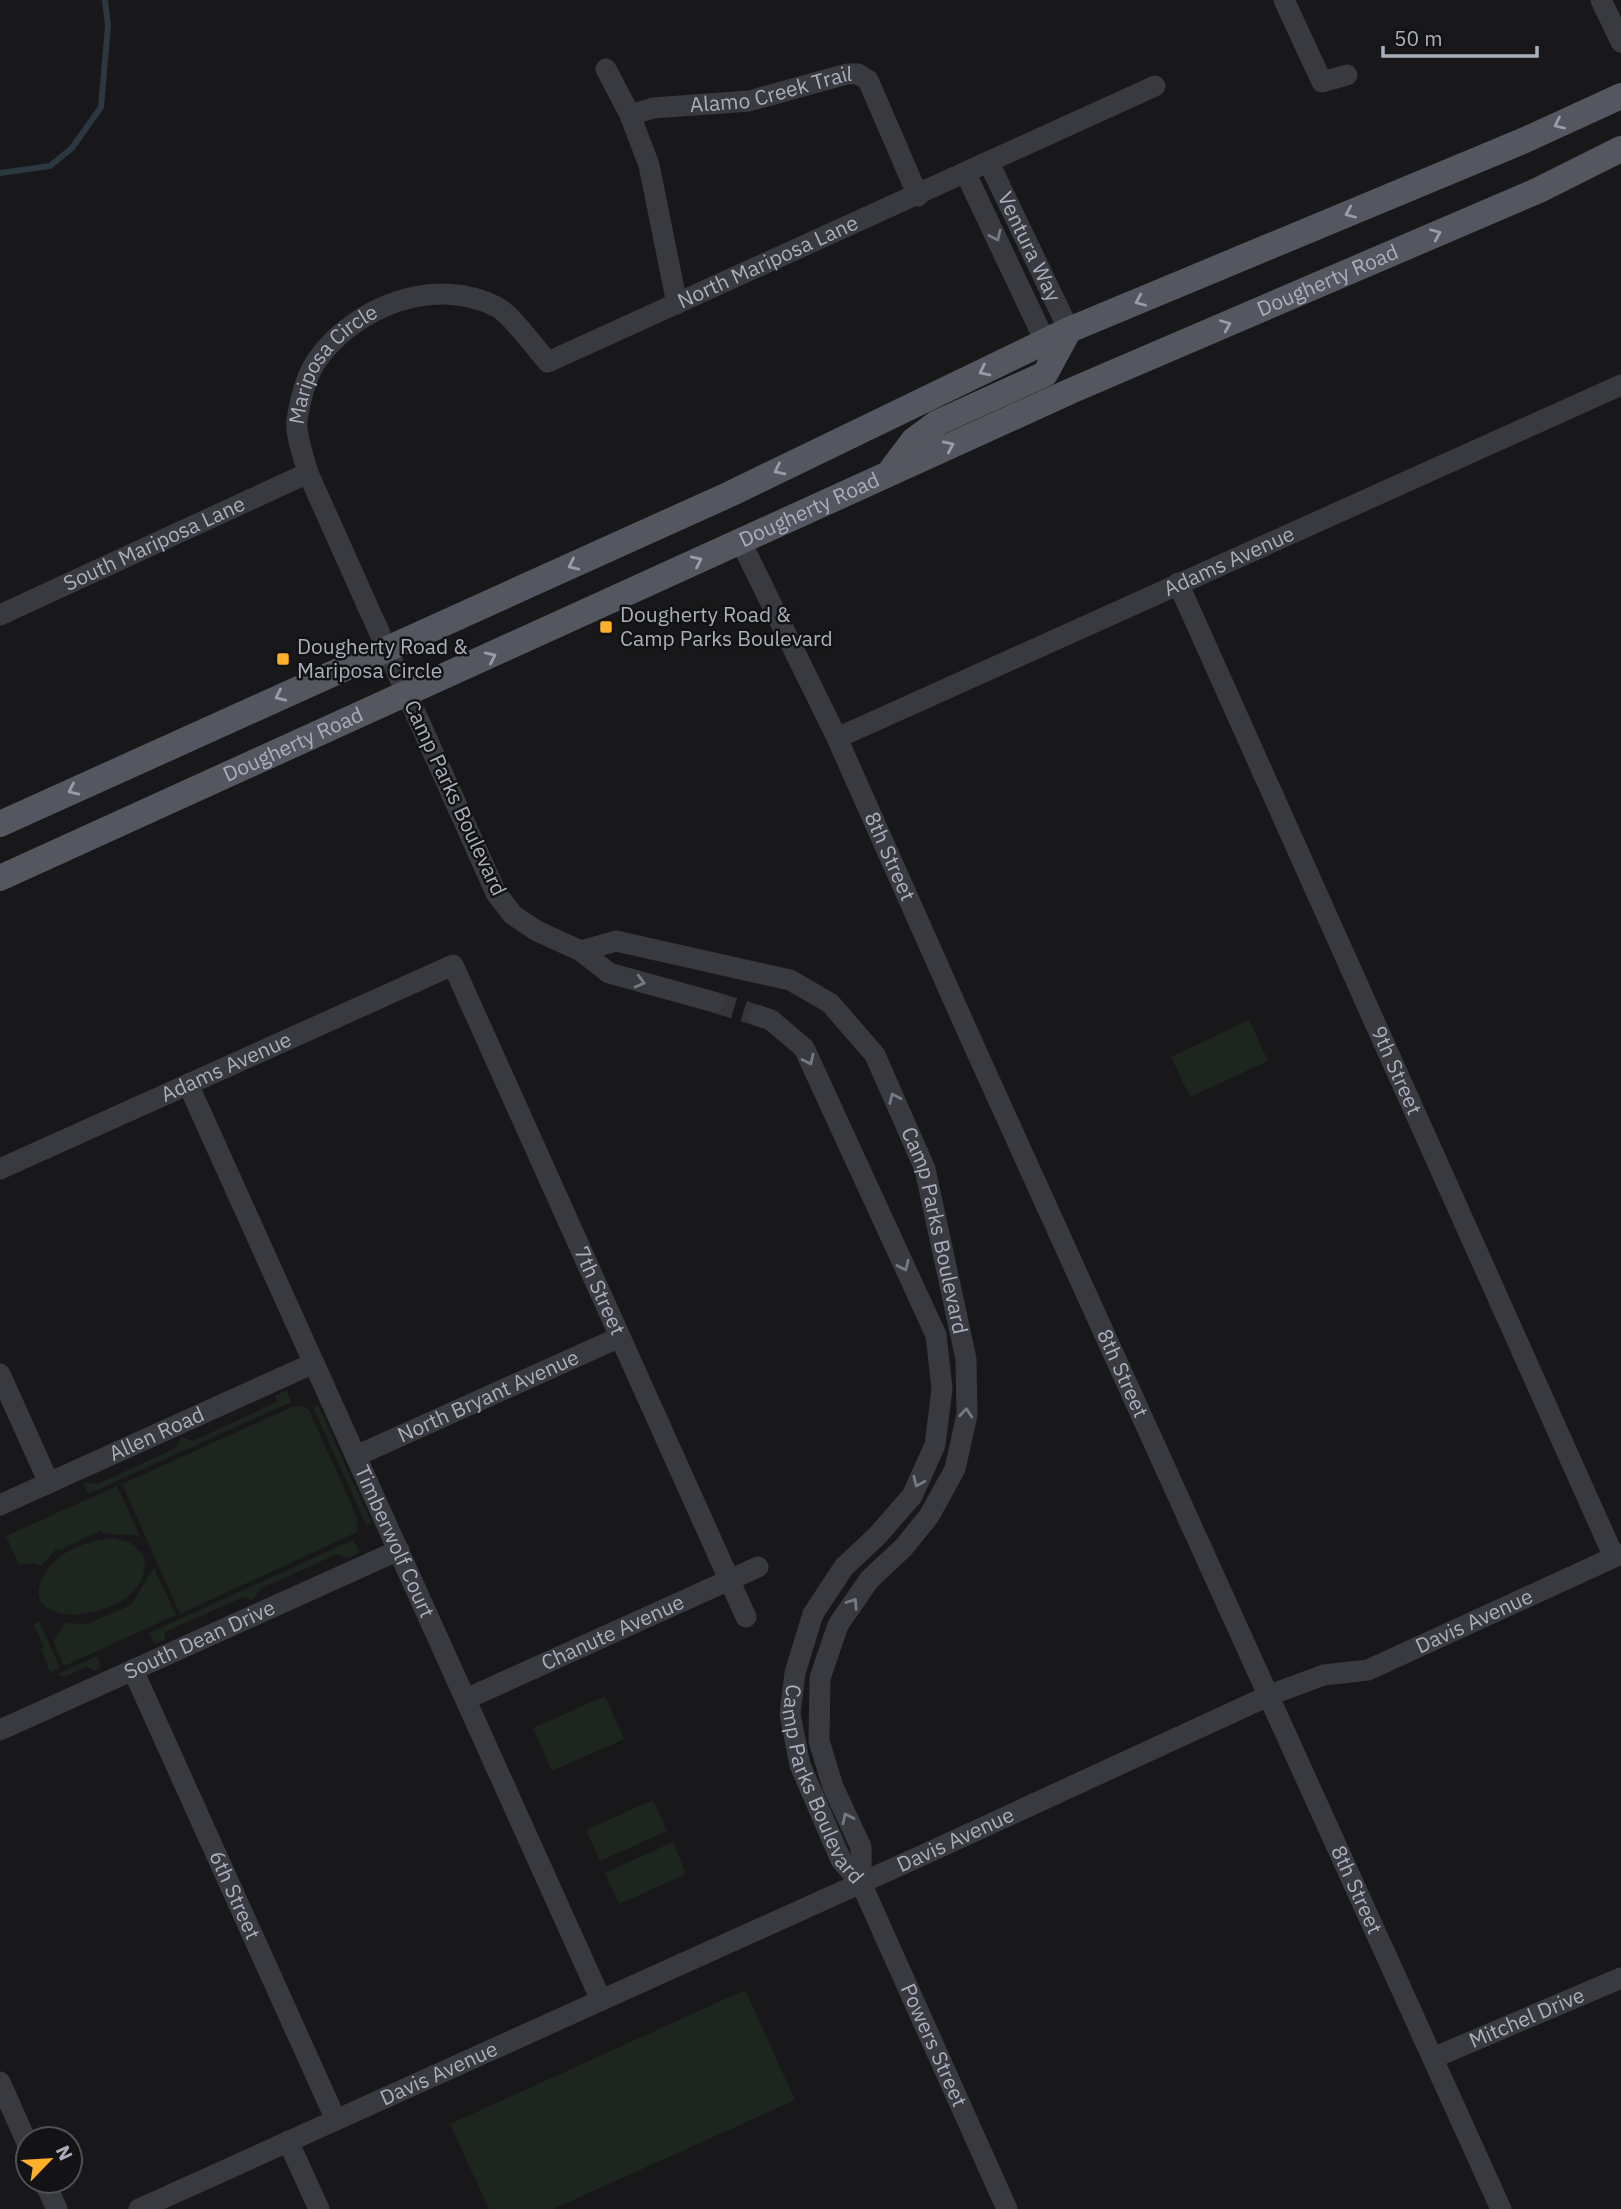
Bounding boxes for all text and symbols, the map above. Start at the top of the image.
scale bar [1383,14,1537,58]
text: 50 m [1394,24,1443,52]
street label: Alamo Creek Trail [689,59,852,118]
one-way arrow [1554,116,1566,130]
street label: Ventura Way [992,187,1069,307]
one-way arrow [1344,205,1357,219]
street label: North Mariposa Lane [673,208,862,314]
one-way arrow [987,229,1001,241]
one-way arrow [1429,229,1441,243]
street label: Dougherty Road [1252,237,1402,322]
one-way arrow [1134,292,1146,306]
street label: Mariposa Circle [281,297,382,426]
one-way arrow [1219,319,1231,333]
one-way arrow [979,362,991,376]
one-way arrow [941,440,954,454]
one-way arrow [774,462,786,476]
street label: Dougherty Road [734,465,883,553]
street label: South Mariposa Lane [59,489,249,597]
street label: Adams Avenue [1159,519,1299,602]
one-way arrow [690,555,702,569]
one-way arrow [567,557,580,571]
place label: Dougherty Road & Camp Parks Boulevard [620,600,833,652]
marker: Dougherty Road & Camp Parks Boulevard [598,619,614,635]
place label: Dougherty Road & Mariposa Circle [297,632,468,684]
marker: Dougherty Road & Mariposa Circle [275,651,291,667]
one-way arrow [483,651,496,665]
one-way arrow [275,688,287,702]
street label: Camp Parks Boulevard [398,695,514,900]
street label: Dougherty Road [218,700,367,788]
one-way arrow [68,782,81,796]
street label: 8th Street [859,807,923,905]
one-way arrow [634,973,646,988]
street label: 9th Street [1365,1021,1429,1119]
street label: Adams Avenue [156,1025,296,1108]
one-way arrow [801,1052,815,1065]
one-way arrow [888,1093,902,1105]
street label: Camp Parks Boulevard [895,1122,975,1336]
street label: 7th Street [568,1242,632,1339]
one-way arrow [896,1259,910,1271]
street label: 8th Street [1091,1324,1156,1422]
street label: North Bryant Avenue [393,1342,583,1449]
street label: Allen Road [104,1400,208,1467]
one-way arrow [958,1407,973,1418]
street label: Timberwolf Court [349,1461,442,1622]
one-way arrow [912,1475,926,1488]
street label: Davis Avenue [1411,1581,1537,1659]
street label: Chanute Avenue [536,1587,688,1676]
street label: South Dean Drive [119,1593,279,1685]
one-way arrow [845,1598,857,1611]
street label: Camp Parks Boulevard [776,1683,871,1889]
street label: Davis Avenue [892,1800,1018,1878]
one-way arrow [841,1812,855,1825]
street label: 8th Street [1325,1841,1390,1938]
street label: 6th Street [203,1846,268,1944]
street label: Powers Street [895,1979,974,2111]
street label: Mitchel Drive [1464,1980,1589,2054]
street label: Davis Avenue [375,2034,502,2111]
north arrow [14,2125,84,2195]
text: N [51,2142,78,2164]

